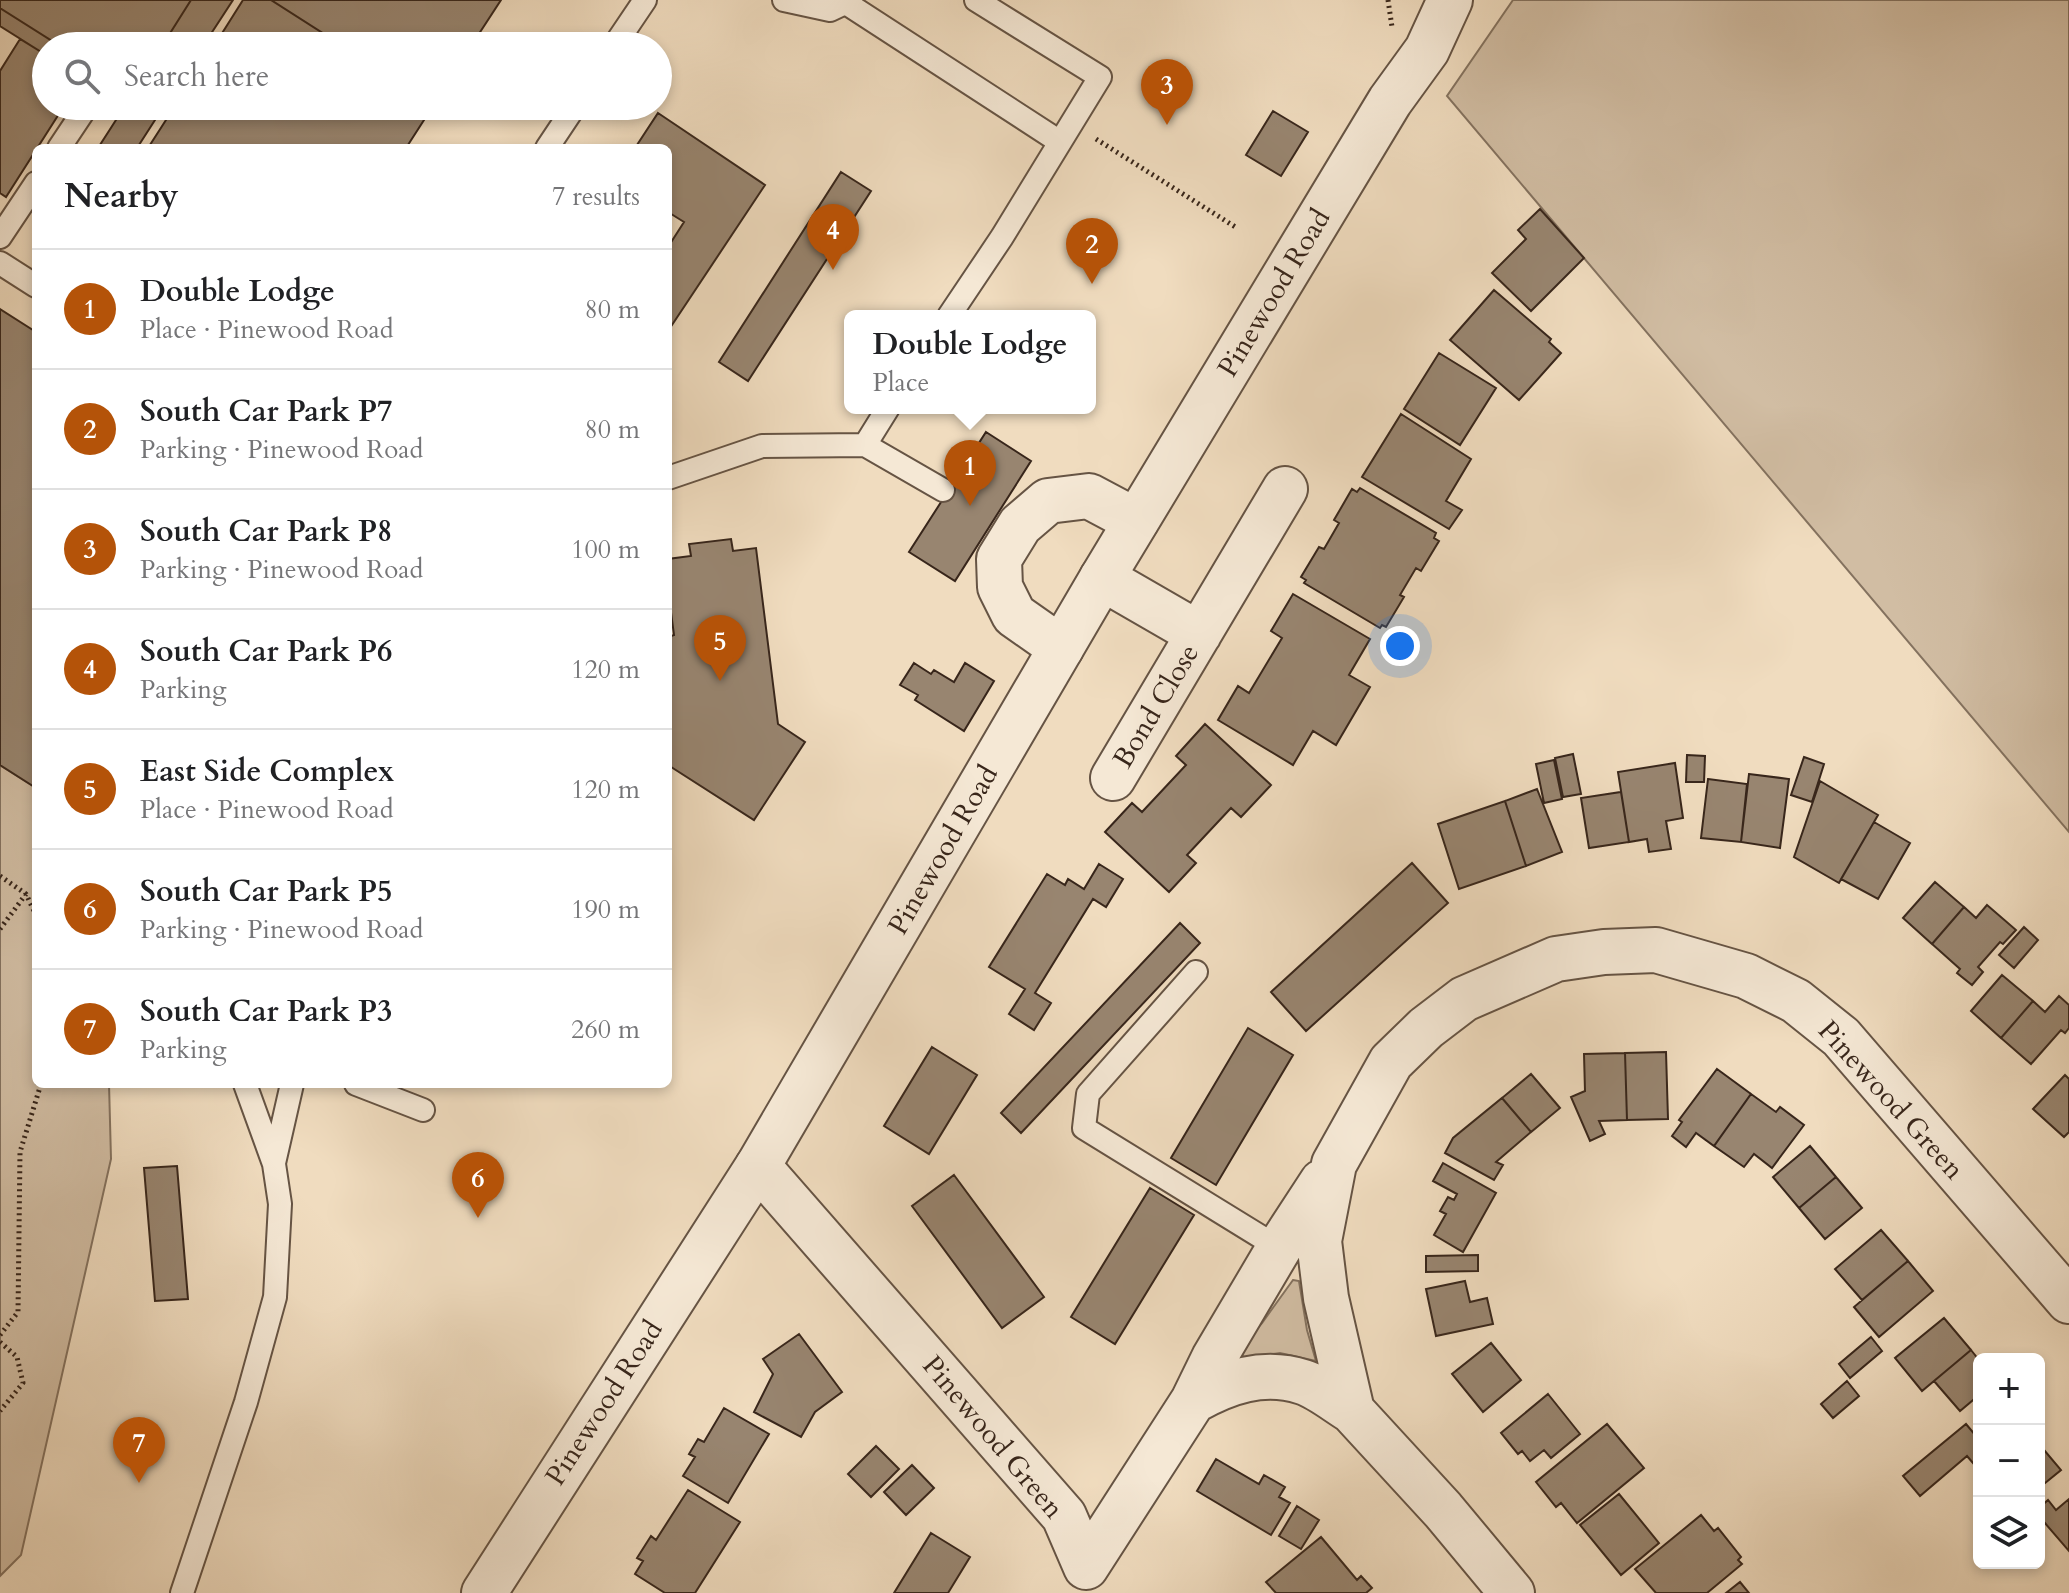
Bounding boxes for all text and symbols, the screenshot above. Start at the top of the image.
search box [32,32,672,120]
icon: search [60,54,104,98]
text: Search here [124,56,269,97]
pin: 3 [1141,59,1193,125]
text: Nearby [64,173,179,219]
text: 7 results [552,179,640,214]
street label: Pinewood Road [1209,202,1339,384]
pin: 4 [807,204,859,270]
pin: 2 [1066,218,1118,284]
text: Double Lodge [140,271,335,312]
text: 1 [83,292,97,327]
text: 80 m [584,292,640,327]
popup [844,310,1096,414]
text: Place · Pinewood Road [140,312,394,347]
text: Double Lodge [873,324,1067,365]
text: Place [873,365,929,400]
text: South Car Park P7 [140,391,392,432]
text: 2 [83,412,97,447]
text: 80 m [584,412,640,447]
text: Parking · Pinewood Road [140,432,423,467]
pin: 1 [944,440,996,506]
text: South Car Park P8 [140,511,392,552]
text: 3 [83,532,97,567]
text: 100 m [571,532,640,567]
text: Parking · Pinewood Road [140,552,423,587]
pin: 5 [694,615,746,681]
your location [1380,626,1420,666]
text: South Car Park P6 [140,631,392,672]
street label: Bond Close [1104,637,1208,775]
text: 4 [83,652,97,687]
text: 120 m [571,652,640,687]
text: Parking [140,672,227,707]
text: East Side Complex [140,751,394,792]
street label: Pinewood Road [879,758,1007,942]
text: 5 [83,772,97,807]
text: 120 m [571,772,640,807]
text: Place · Pinewood Road [140,792,394,827]
text: South Car Park P5 [140,871,392,912]
text: 6 [83,892,97,927]
text: 190 m [571,892,640,927]
text: Parking · Pinewood Road [140,912,423,947]
text: South Car Park P3 [140,991,392,1032]
text: 7 [83,1012,97,1047]
text: 260 m [571,1012,640,1047]
street label: Pinewood Green [1809,1012,1973,1188]
text: Parking [140,1032,227,1067]
pin: 6 [452,1152,504,1218]
street label: Pinewood Road [536,1313,672,1493]
street label: Pinewood Green [914,1347,1073,1527]
map controls [1973,1353,2045,1569]
button: + [1973,1353,2045,1425]
pin: 7 [113,1417,165,1483]
button: − [1973,1425,2045,1497]
button: layers [1973,1497,2045,1569]

